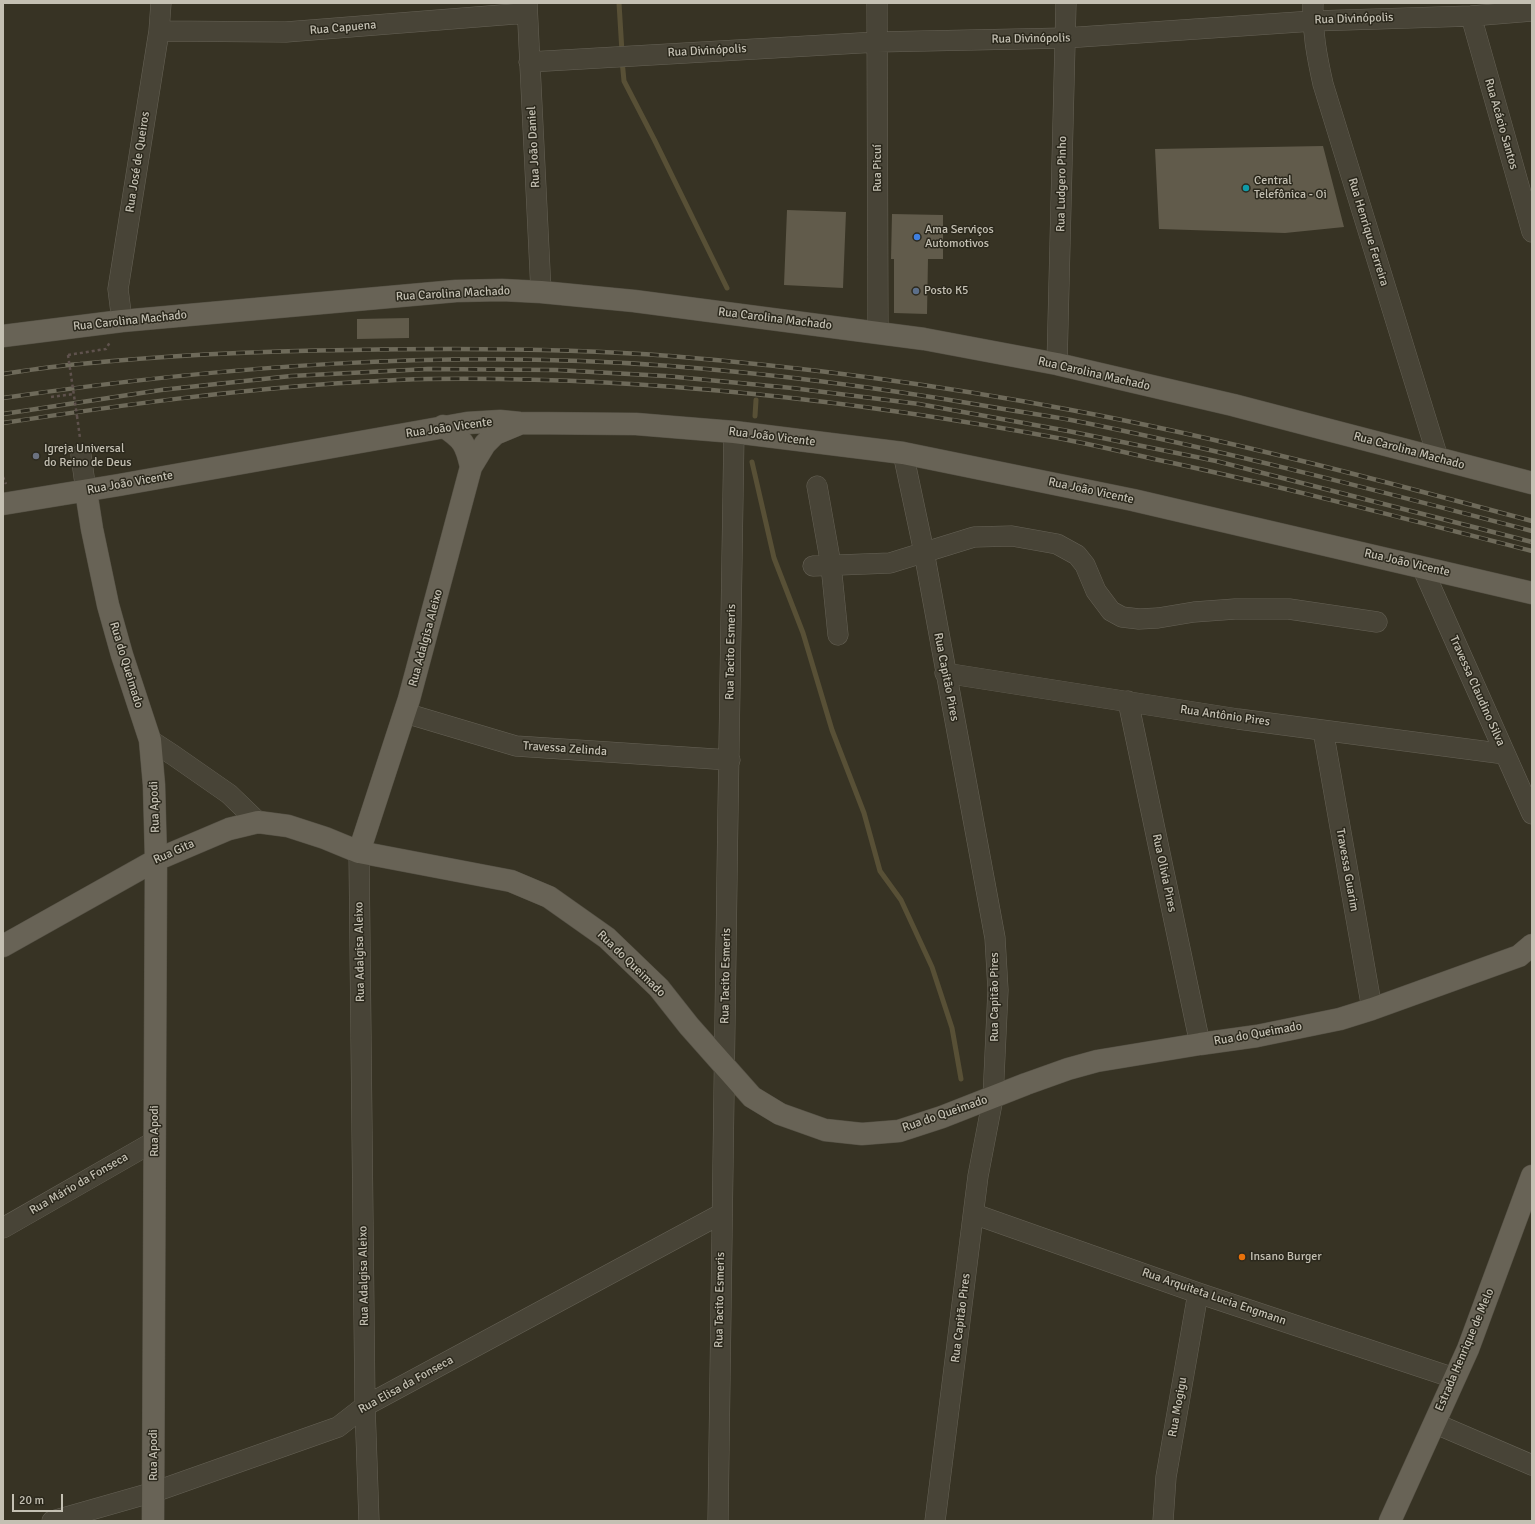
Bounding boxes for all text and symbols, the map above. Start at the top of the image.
street label: Rua Divinópolis [1314,10,1394,28]
street label: Rua Capuena [309,18,377,38]
street label: Rua Divinópolis [991,31,1071,47]
street label: Rua Divinópolis [667,42,747,60]
street label: Rua Acácio Santos [1481,77,1521,171]
street label: Rua João Daniel [525,106,543,188]
street label: Rua José de Queiros [123,110,153,214]
street label: Rua Ludgero Pinho [1054,136,1070,232]
street label: Rua Picuí [871,144,885,192]
place label: Central Telefônica - Oi [1254,174,1327,202]
street label: Rua Henrique Ferreira [1345,176,1391,288]
marker: Central Telefônica - Oi [1241,183,1251,193]
place label: Ama Serviços Automotivos [925,223,994,251]
marker: Ama Serviços Automotivos [912,232,922,242]
street label: Rua Carolina Machado [395,284,511,304]
place label: Posto K5 [924,284,969,298]
marker: Posto K5 [911,286,921,296]
street label: Rua Carolina Machado [717,305,833,333]
street label: Rua Carolina Machado [72,308,188,334]
street label: Rua Carolina Machado [1037,354,1151,394]
street label: Rua João Vicente [405,415,493,441]
street label: Rua João Vicente [728,425,816,449]
street label: Rua Carolina Machado [1352,429,1466,473]
place label: Igreja Universal do Reino de Deus [44,442,132,470]
marker: Igreja Universal do Reino de Deus [31,451,41,461]
street label: Rua João Vicente [86,468,174,498]
street label: Rua João Vicente [1047,475,1135,507]
street label: Rua João Vicente [1363,546,1451,580]
street label: Rua Adalgisa Aleixo [406,588,446,688]
street label: Rua Tacito Esmeris [723,604,739,700]
street label: Rua do Queimado [106,620,146,710]
street label: Rua Capitão Pires [930,632,962,722]
street label: Travessa Claudino Silva [1446,634,1508,748]
street label: Rua Antônio Pires [1179,703,1271,729]
street label: Travessa Zelinda [522,739,608,759]
street label: Rua Apodi [147,781,163,833]
street label: Travessa Guarim [1333,827,1361,913]
street label: Rua Olivia Pires [1149,833,1179,913]
street label: Rua Gita [151,837,197,867]
street label: Rua Adalgisa Aleixo [352,902,368,1002]
street label: Rua do Queimado [594,928,668,1000]
street label: Rua Tacito Esmeris [718,928,734,1024]
street label: Rua Capitão Pires [988,952,1002,1042]
street label: Rua do Queimado [1213,1019,1303,1049]
street label: Rua do Queimado [900,1093,990,1135]
street label: Rua Apodi [148,1105,162,1157]
street label: Rua Mário da Fonseca [27,1150,131,1218]
street label: Rua Adalgisa Aleixo [356,1226,372,1326]
place label: Insano Burger [1250,1250,1322,1264]
street label: Rua Tacito Esmeris [712,1252,728,1348]
marker: Insano Burger [1237,1252,1247,1262]
street label: Rua Arquiteta Lucia Engmann [1140,1266,1288,1328]
street label: Rua Capitão Pires [948,1273,974,1363]
street label: Estrada Henrique de Melo [1433,1286,1497,1414]
street label: Rua Elisa da Fonseca [356,1353,456,1417]
street label: Rua Mogigu [1166,1376,1190,1438]
street label: Rua Apodi [147,1429,161,1481]
scale bar [14,1486,65,1512]
text: 20 m [19,1493,44,1508]

